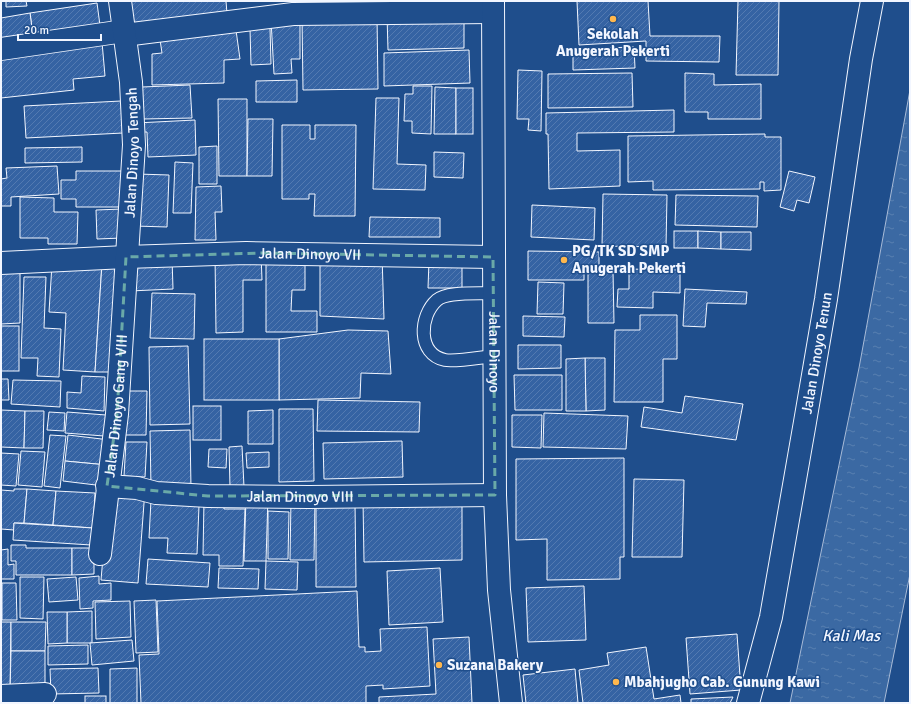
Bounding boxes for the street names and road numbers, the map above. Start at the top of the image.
street label: Jalan Dinoyo Tengah [120,87,143,218]
street label: Jalan Dinoyo VII [258,244,361,264]
street label: Jalan Dinoyo Tenun [798,291,836,415]
street label: Jalan Dinoyo [485,311,504,393]
street label: Jalan Dinoyo Gang VIII [100,334,131,478]
street label: Jalan Dinoyo VIII [247,487,354,506]

